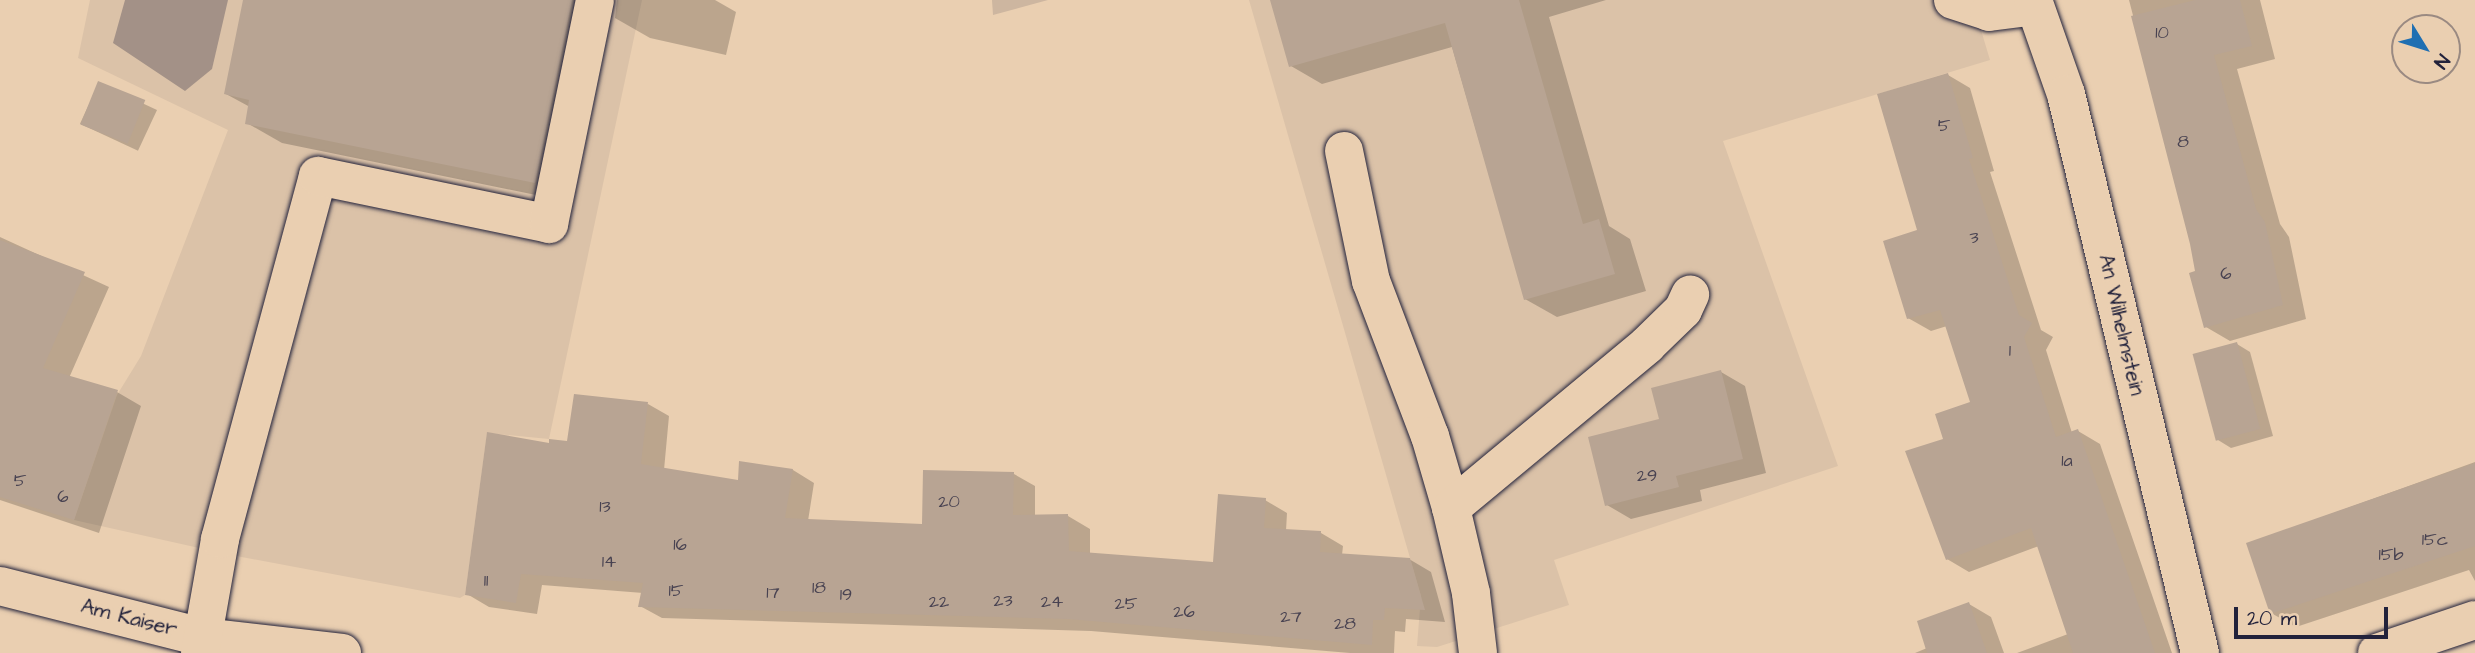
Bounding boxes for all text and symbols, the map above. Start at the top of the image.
north arrow [2391,14,2461,84]
house number: 10 [2155,22,2169,44]
text: N [2427,48,2456,74]
house number: 5 [1938,115,1950,137]
house number: 8 [2177,131,2189,153]
house number: 3 [1969,227,1979,249]
street label: An Wilhelmstein [2093,252,2149,398]
house number: 6 [2220,263,2232,285]
house number: 1 [2009,340,2011,362]
house number: 1a [2061,450,2073,472]
house number: 29 [1637,465,1657,487]
house number: 5 [14,470,26,492]
house number: 6 [57,486,69,508]
house number: 20 [938,491,960,513]
house number: 13 [599,496,611,518]
house number: 15c [2422,529,2448,551]
house number: 16 [673,534,687,556]
house number: 15b [2378,544,2404,566]
house number: 14 [602,551,616,573]
house number: 11 [484,570,488,592]
house number: 18 [812,577,826,599]
house number: 15 [668,580,684,602]
house number: 17 [766,582,780,604]
house number: 19 [840,584,852,606]
house number: 23 [993,590,1013,612]
house number: 22 [929,591,949,613]
house number: 24 [1041,591,1063,613]
house number: 25 [1114,593,1138,615]
street label: Am Kaiser [78,594,180,642]
scale bar [2237,594,2391,638]
house number: 26 [1173,601,1195,623]
text: 20 m [2247,604,2297,633]
house number: 27 [1280,606,1302,628]
house number: 28 [1334,613,1356,635]

